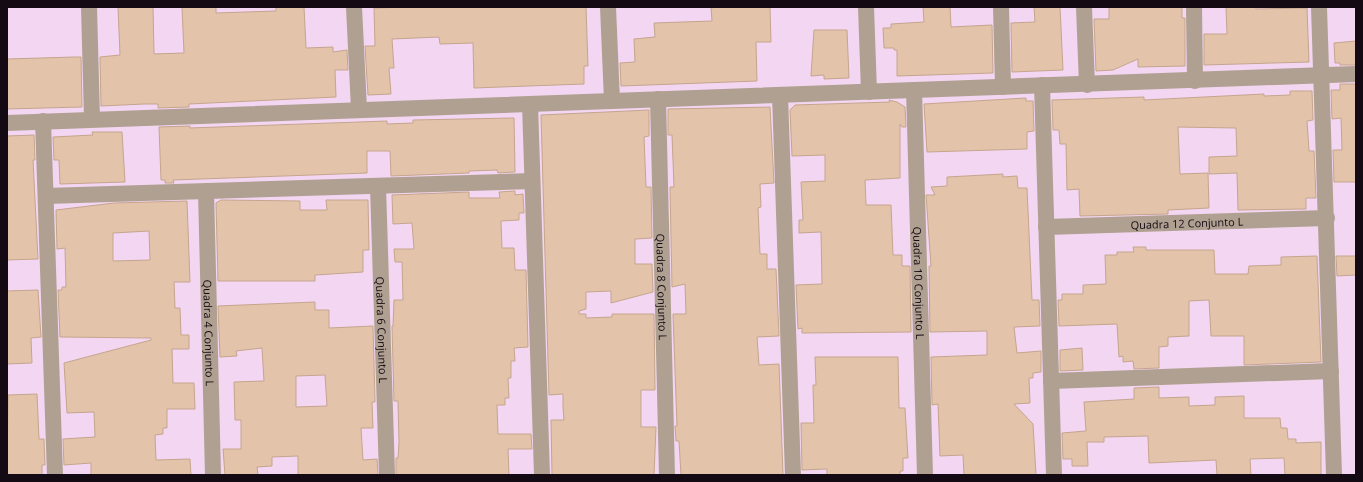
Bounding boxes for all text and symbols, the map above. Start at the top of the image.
street label: Quadra 12 Conjunto L [1130,213,1244,232]
street label: Quadra 10 Conjunto L [910,226,929,340]
street label: Quadra 8 Conjunto L [654,234,671,341]
street label: Quadra 6 Conjunto L [373,276,392,384]
street label: Quadra 4 Conjunto L [201,280,218,387]

